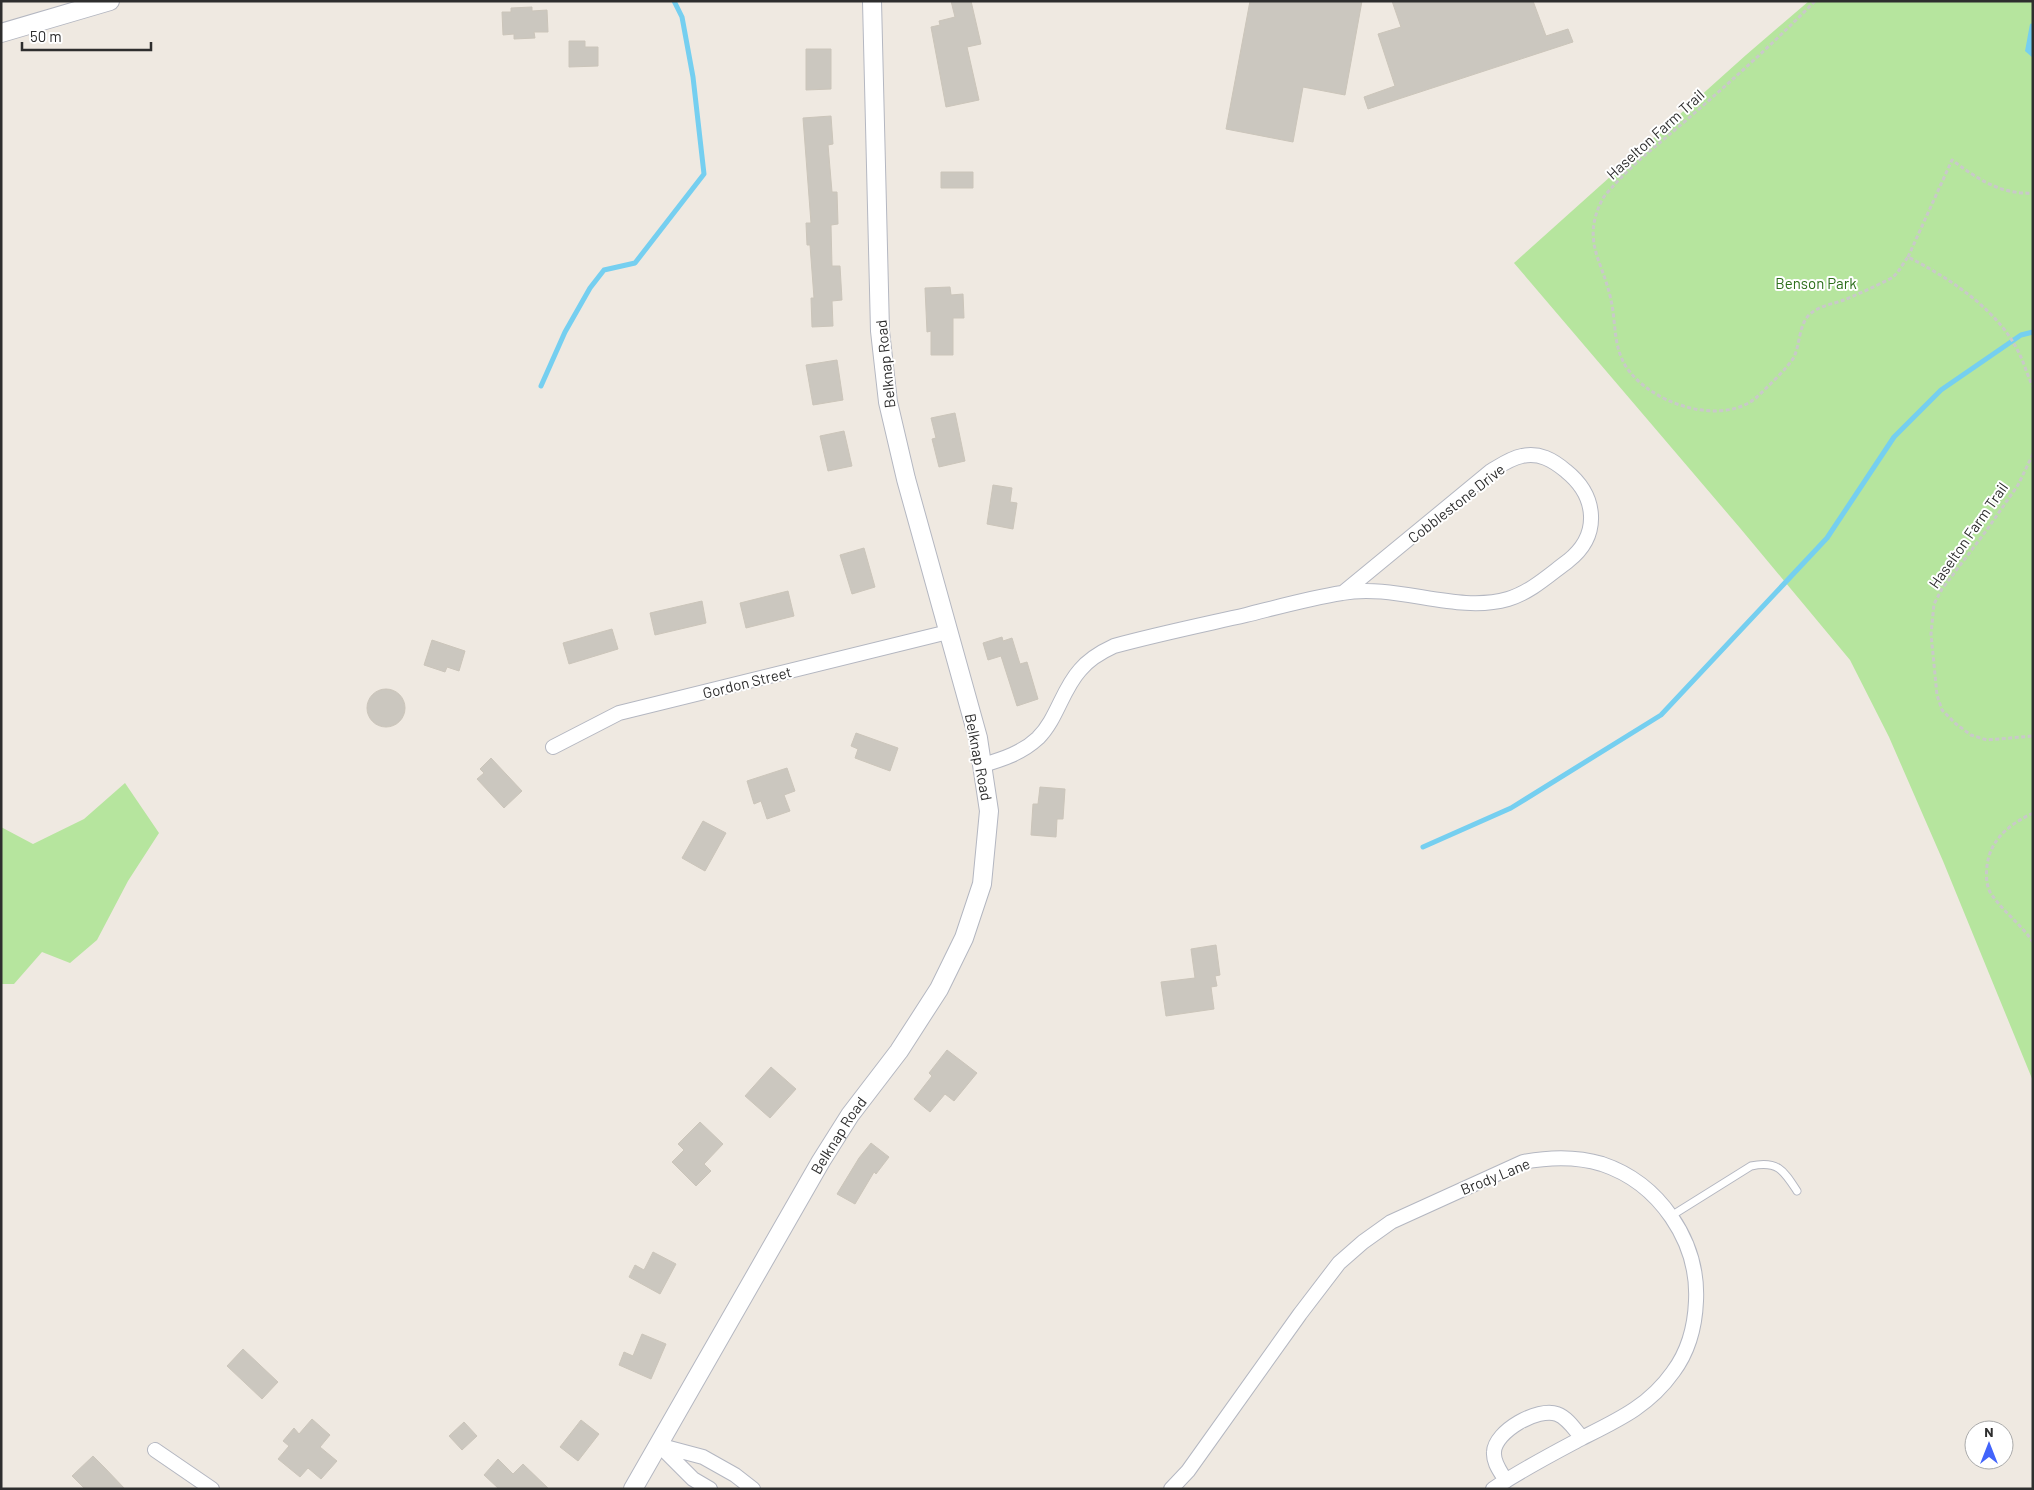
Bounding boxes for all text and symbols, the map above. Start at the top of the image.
scale bar [22,20,151,52]
text: 50 m [30,27,62,45]
street label: Haselton Farm Trail [1602,85,1708,183]
park label: Benson Park [1775,274,1857,292]
street label: Belknap Road [871,319,899,409]
street label: Cobblestone Drive [1404,460,1508,546]
street label: Haselton Farm Trail [1925,479,2011,591]
street label: Gordon Street [701,662,793,702]
street label: Belknap Road [962,712,996,802]
street label: Belknap Road [807,1093,870,1177]
street label: Brody Lane [1458,1154,1532,1198]
north arrow [1964,1420,2014,1470]
text: N [1984,1423,1994,1440]

